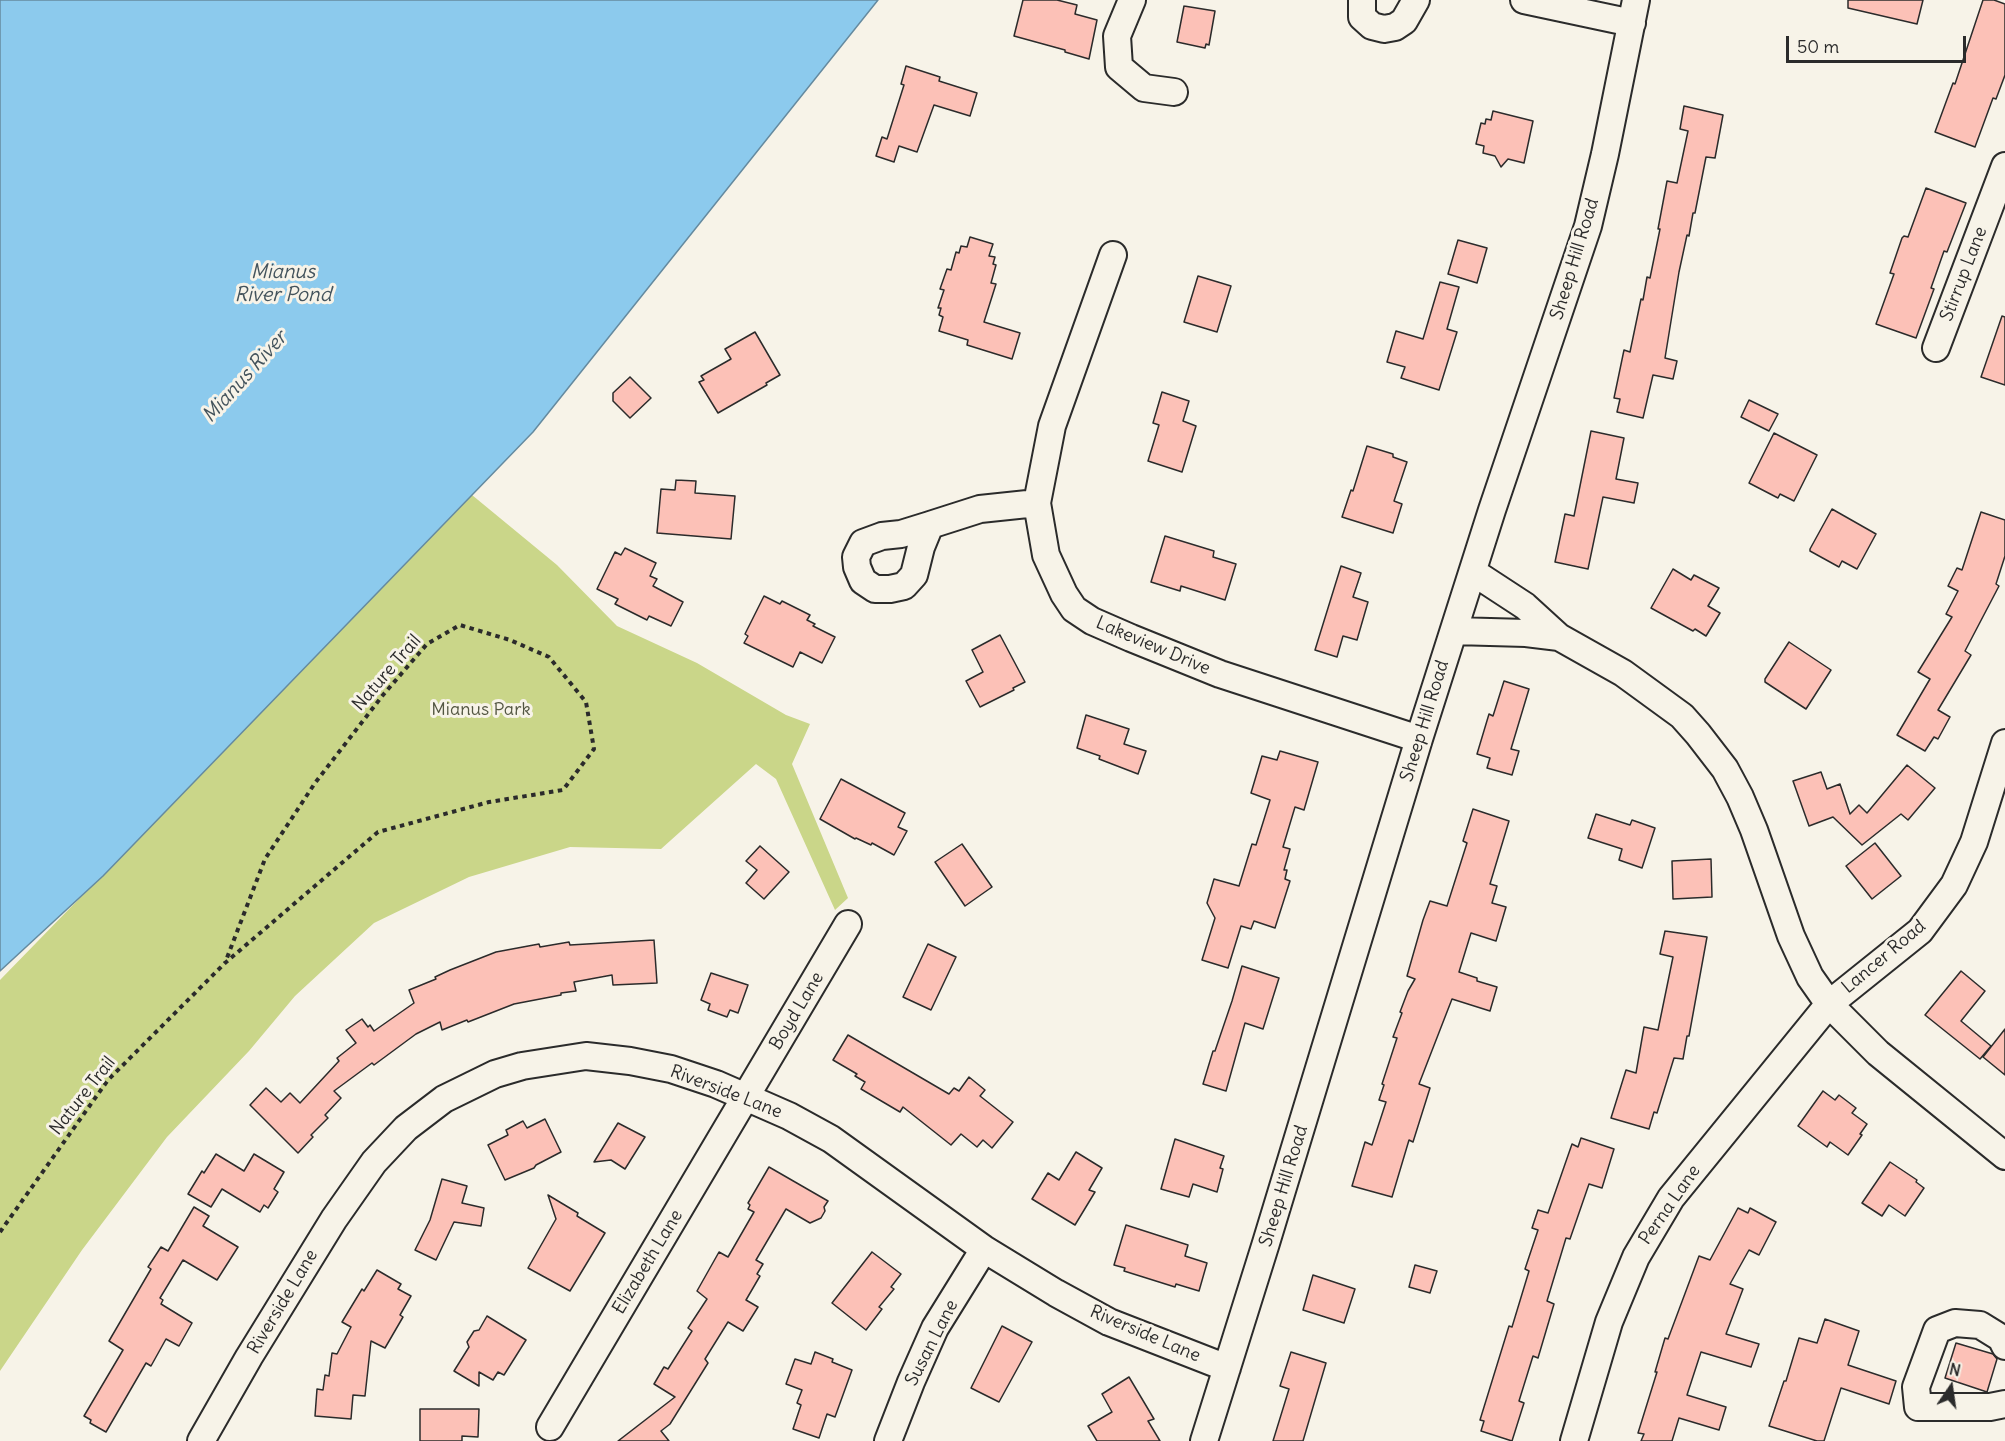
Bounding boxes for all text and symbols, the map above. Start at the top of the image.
scale bar [1789,24,1969,62]
text: 50 m [1797,35,1839,58]
street label: Sheep Hill Road [1546,196,1604,322]
street label: Stirrup Lane [1936,224,1992,324]
water label: Mianus River Pond [235,260,331,307]
water label: Mianus River [198,326,292,428]
street label: Lakeview Drive [1093,612,1213,680]
street label: Nature Trail [348,631,426,715]
street label: Sheep Hill Road [1396,658,1454,784]
park label: Mianus Park [431,699,531,721]
street label: Lancer Road [1838,916,1930,998]
street label: Boyd Lane [765,968,829,1054]
street label: Nature Trail [46,1052,120,1140]
street label: Riverside Lane [667,1061,785,1123]
street label: Sheep Hill Road [1255,1123,1313,1249]
street label: Perna Lane [1635,1161,1705,1249]
street label: Elizabeth Lane [608,1206,688,1318]
street label: Riverside Lane [243,1246,323,1358]
street label: Susan Lane [901,1296,963,1390]
street label: Riverside Lane [1086,1301,1204,1367]
north arrow [1921,1357,1981,1417]
text: N [1947,1358,1963,1380]

